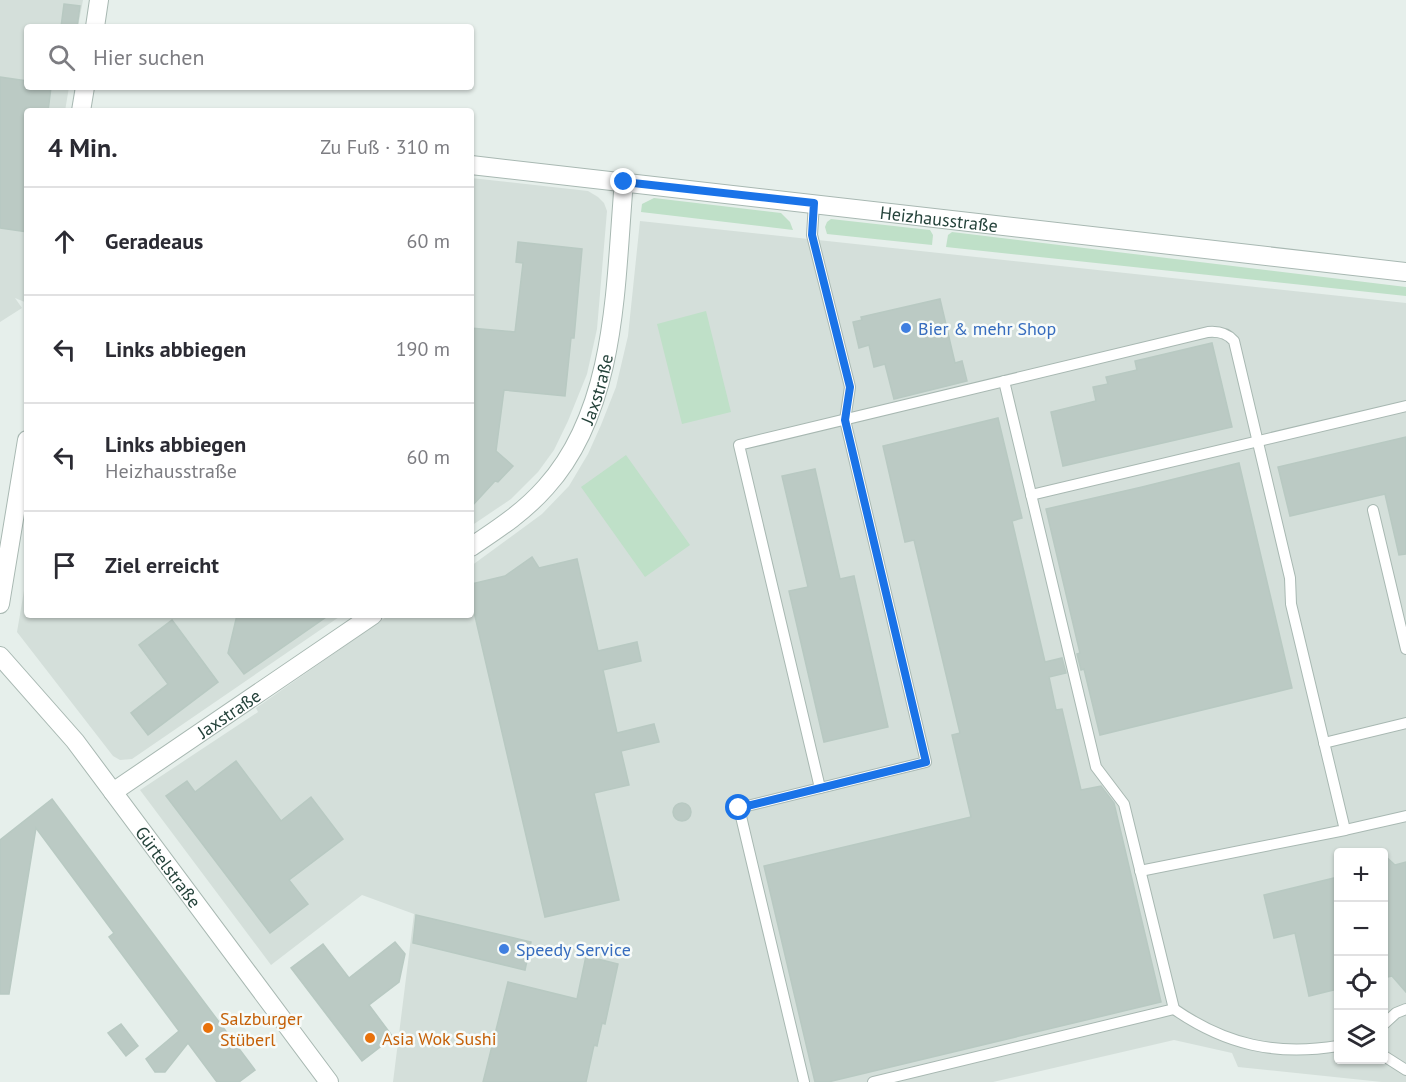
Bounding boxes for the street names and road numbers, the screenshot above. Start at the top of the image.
street label: Heizhausstraße [879,200,999,237]
street label: Jaxstraße [575,352,618,428]
street label: Jaxstraße [192,683,265,744]
street label: Gürtelstraße [131,821,207,912]

